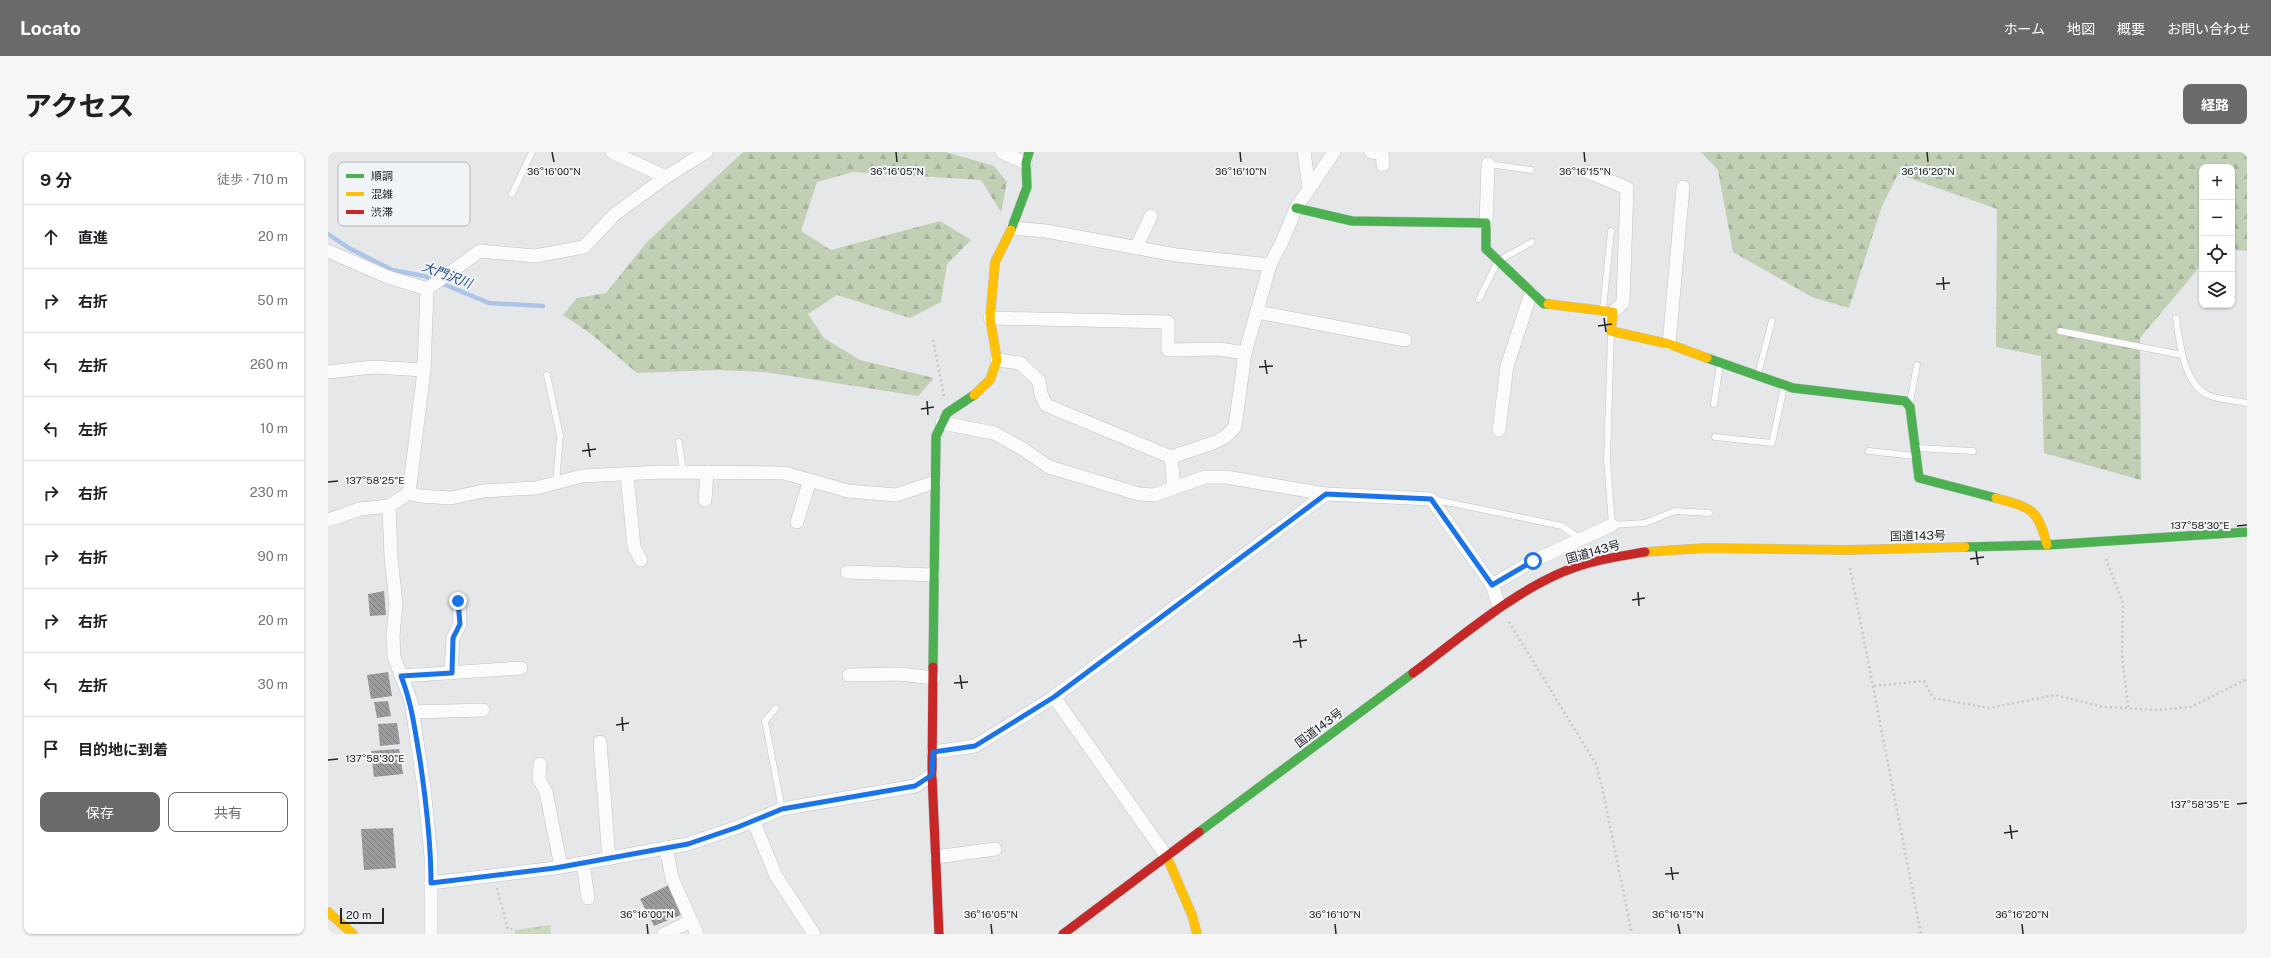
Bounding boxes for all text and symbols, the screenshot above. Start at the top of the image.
text: Locato [20,17,81,39]
text: ホーム [2003,21,2045,37]
text: 地図 [2067,21,2095,37]
text: 概要 [2117,21,2145,37]
text: お問い合わせ [2167,21,2251,37]
button: 経路 [2183,84,2247,124]
text: アクセス [24,89,135,122]
legend [338,162,470,226]
map controls [2199,164,2235,308]
button: + [2199,164,2235,200]
text: 36°16'00"N [527,165,581,177]
text: 36°16'05"N [870,165,924,177]
text: 36°16'10"N [1215,165,1267,177]
text: 36°16'15"N [1559,165,1611,177]
text: 36°16'20"N [1901,165,1955,177]
text: 9 分 [40,170,72,190]
text: 順調 [371,170,393,182]
text: 徒歩 · 710 m [217,172,288,187]
text: 混雑 [371,188,393,200]
button: − [2199,200,2235,236]
text: 渋滞 [371,206,393,218]
icon: ahead [40,226,62,248]
text: 直進 [78,229,108,246]
text: 20 m [258,229,288,244]
button: locate [2199,236,2235,272]
water label: 大門沢川 [420,259,476,292]
button: layers [2199,272,2235,308]
icon: right [40,290,62,312]
text: 右折 [78,293,108,310]
text: 50 m [257,293,288,308]
icon: left [40,354,62,376]
text: 左折 [78,357,108,374]
text: 260 m [250,357,288,372]
icon: left [40,418,62,440]
text: 左折 [78,421,108,438]
text: 10 m [260,421,288,436]
text: 137°58'25"E [345,474,405,486]
icon: right [40,482,62,504]
text: 右折 [78,485,108,502]
text: 230 m [250,485,288,500]
text: 137°58'30"E [2171,519,2230,531]
street label: 国道143号 [1890,529,1946,543]
street label: 国道143号 [1564,538,1622,566]
icon: right [40,546,62,568]
text: 右折 [78,549,108,566]
text: 90 m [258,549,288,564]
route start [1524,552,1542,570]
route end [449,592,467,610]
icon: right [40,610,62,632]
text: 右折 [78,613,108,630]
text: 20 m [258,613,288,628]
icon: left [40,674,62,696]
text: 左折 [78,677,108,694]
text: 30 m [258,677,288,692]
street label: 国道143号 [1292,706,1346,750]
icon: arrive [40,738,62,760]
text: 目的地に到着 [78,741,168,758]
text: 137°58'30"E [346,752,405,764]
button: 保存 [40,792,160,832]
button: 共有 [168,792,288,832]
text: 137°58'35"E [2170,798,2230,810]
scale bar [340,906,384,925]
text: 36°16'00"N [620,908,674,920]
text: 36°16'05"N [964,908,1018,920]
text: 36°16'10"N [1309,908,1361,920]
text: 36°16'15"N [1652,908,1704,920]
text: 36°16'20"N [1995,908,2049,920]
text: 20 m [346,909,371,921]

